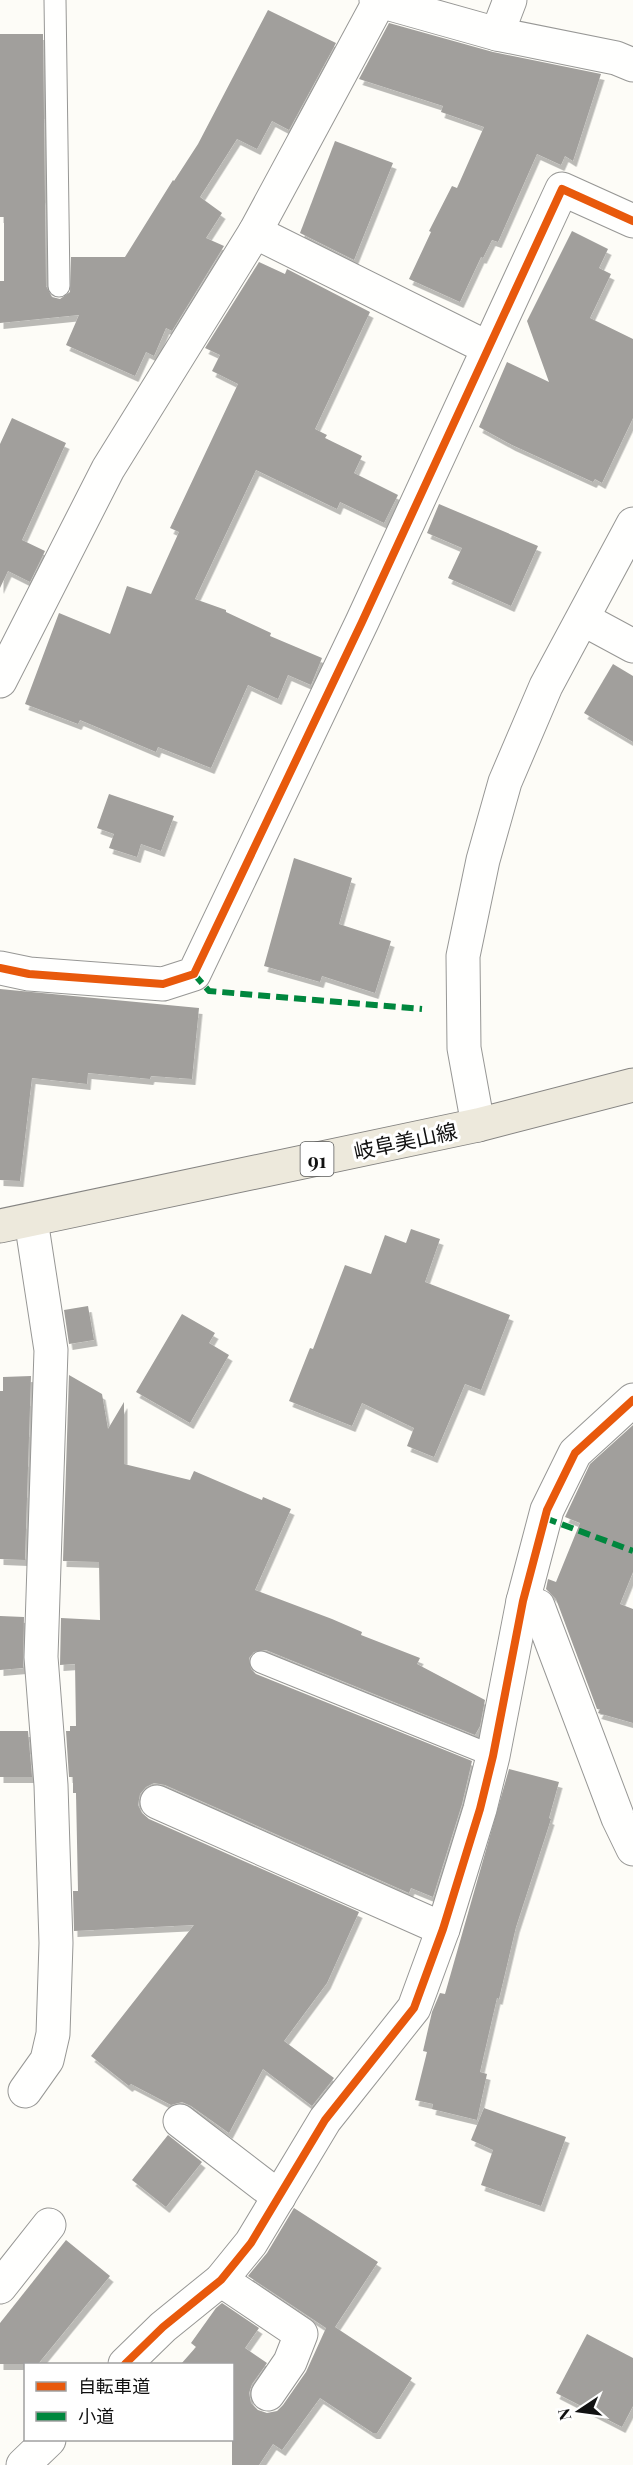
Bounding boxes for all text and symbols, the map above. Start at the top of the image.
street label: 岐阜美山線 [351,1115,459,1165]
road number: 91 [300,1142,334,1176]
legend [24,2363,234,2441]
text: 自転車道 [78,2374,150,2398]
north arrow [549,2381,609,2441]
text: 小道 [78,2404,114,2428]
text: N [552,2406,575,2422]

